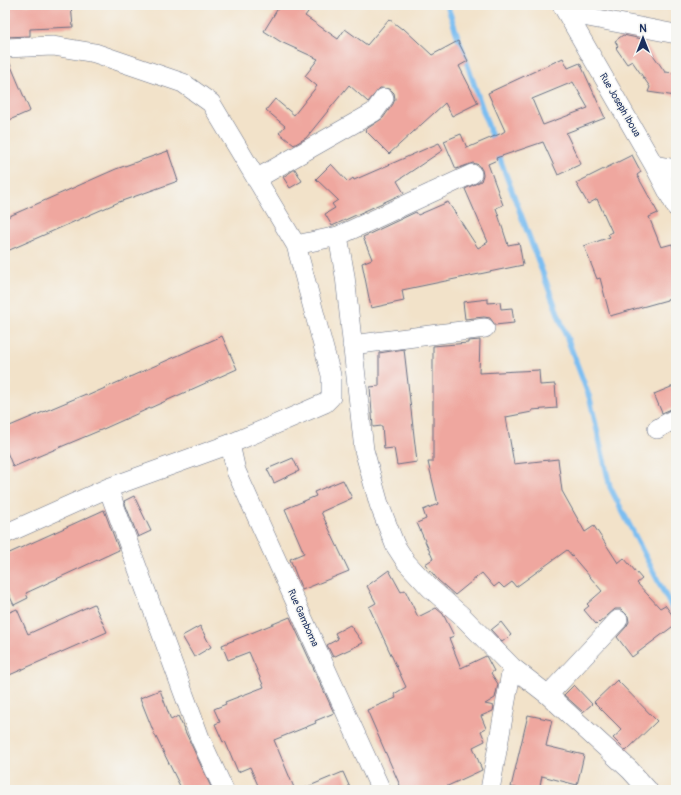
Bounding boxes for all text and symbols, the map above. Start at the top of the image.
north arrow [623,18,663,58]
text: N [639,22,647,35]
street label: Rue Joseph Iboua [597,71,643,139]
street label: Rue Gamboma [285,587,321,649]

